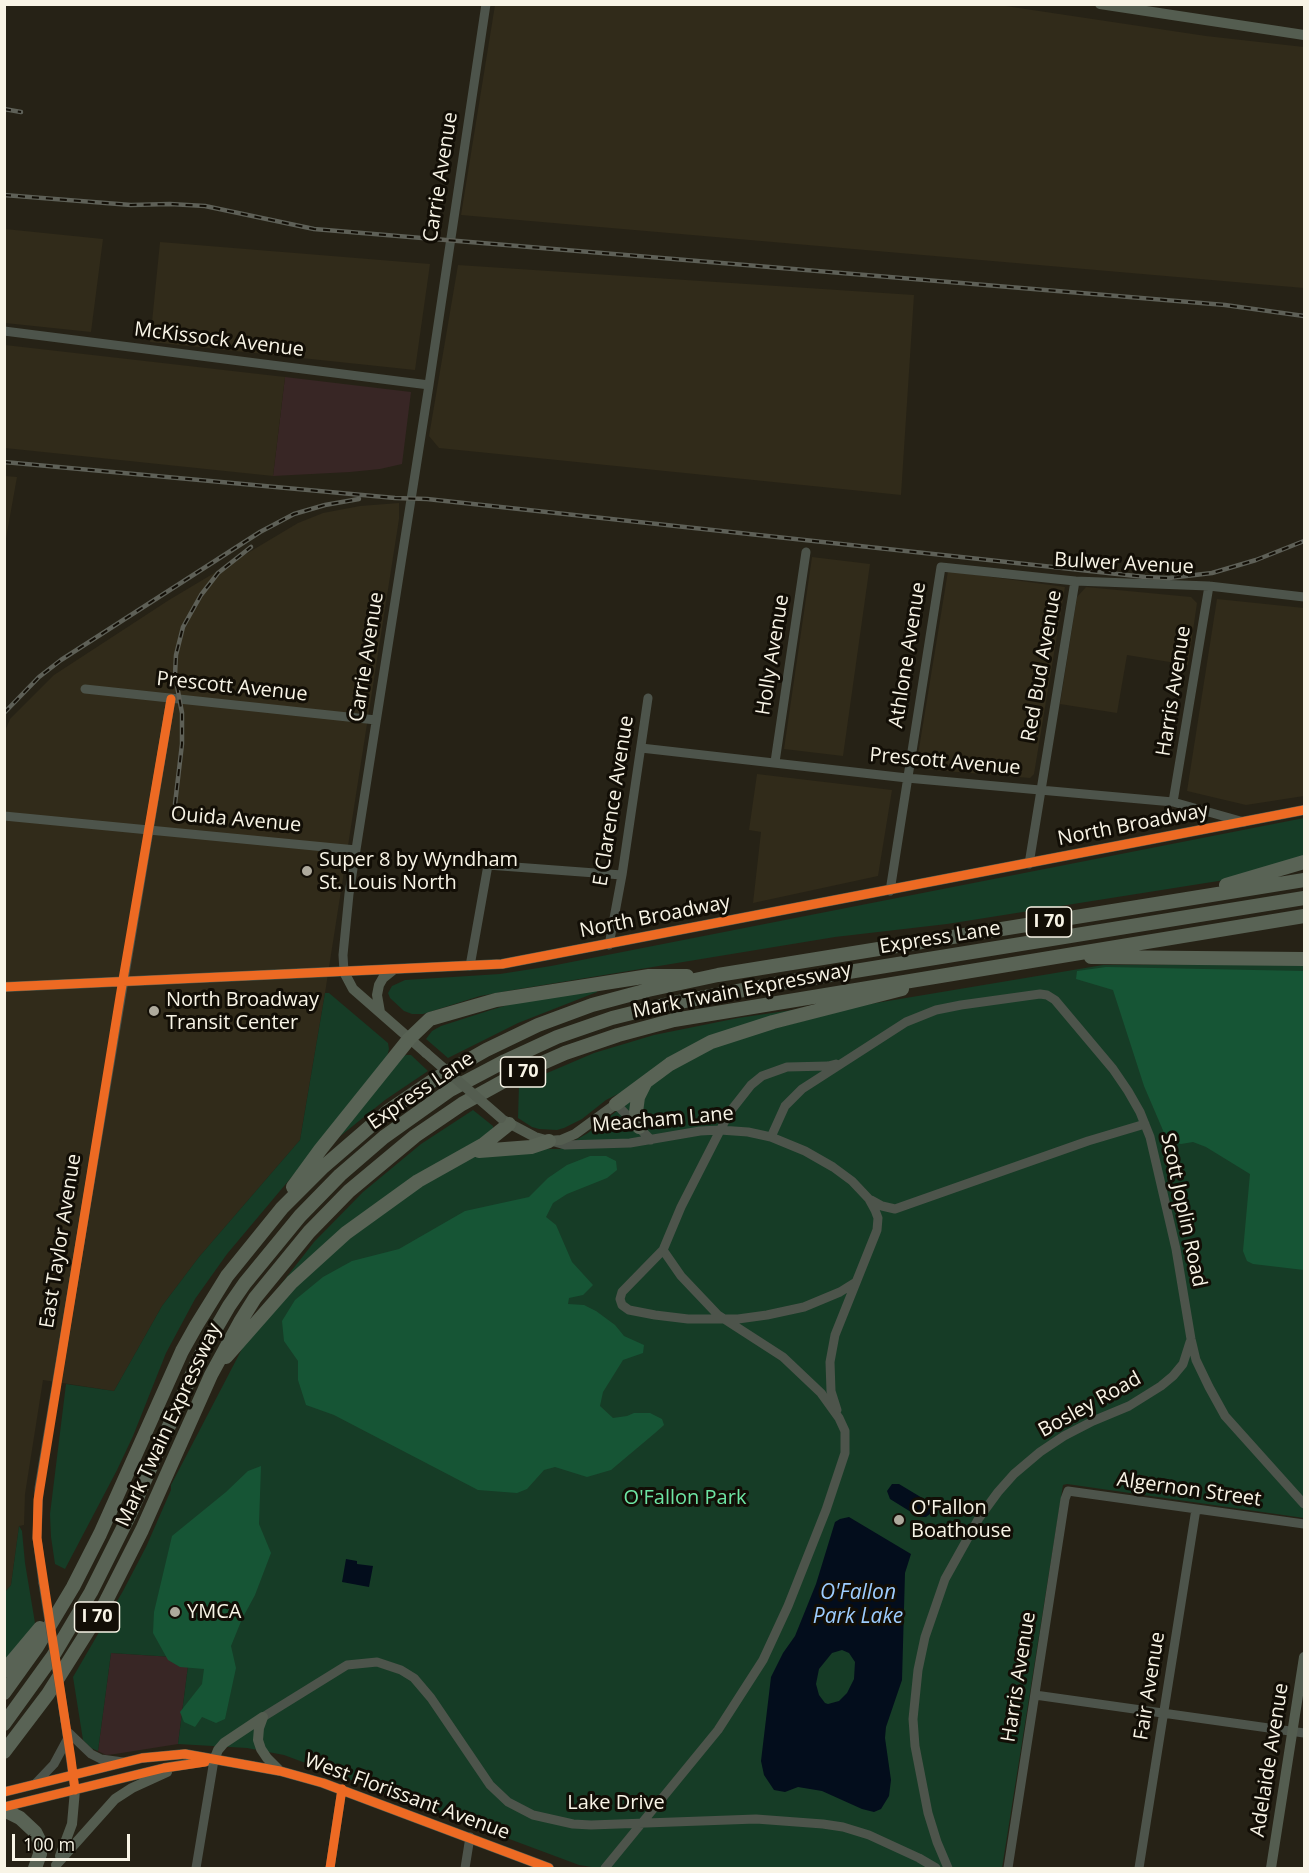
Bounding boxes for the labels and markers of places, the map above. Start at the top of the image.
place label: Super 8 by Wyndham St. Louis North [319,848,518,895]
marker: Super 8 by Wyndham St. Louis North [300,864,314,878]
place label: North Broadway Transit Center [166,988,319,1035]
marker: North Broadway Transit Center [147,1004,161,1018]
place label: O'Fallon Boathouse [911,1496,1012,1543]
marker: O'Fallon Boathouse [892,1513,906,1527]
place label: YMCA [187,1600,241,1624]
marker: YMCA [168,1605,182,1619]

